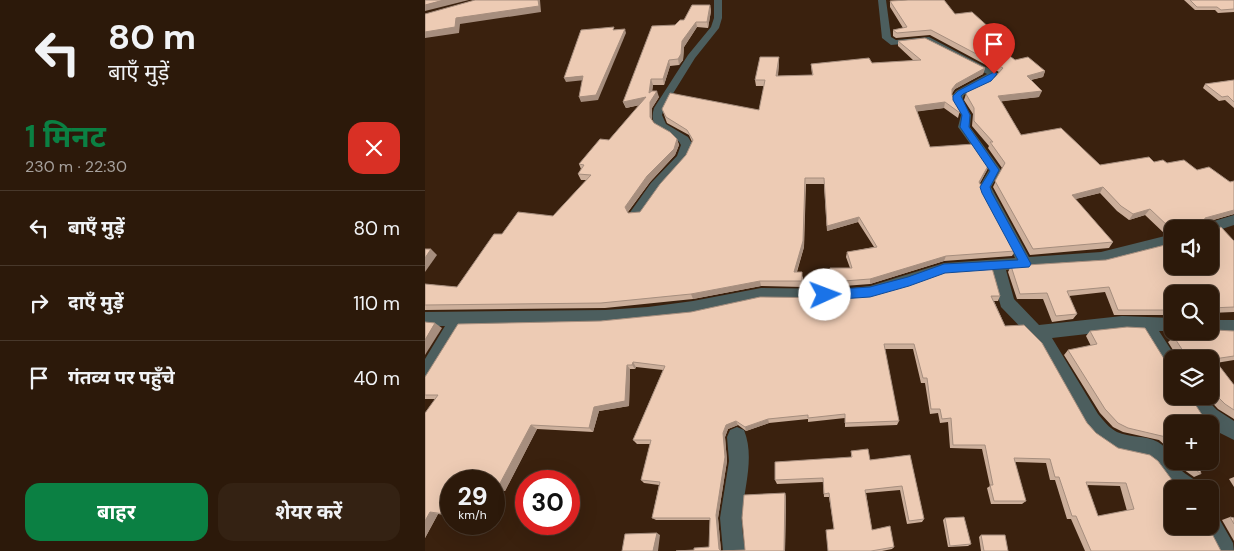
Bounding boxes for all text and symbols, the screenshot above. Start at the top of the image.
text: 80 m [108,14,196,60]
icon: left [25,20,90,85]
pin [973,23,1015,74]
icon: arrive [980,30,1008,58]
text: बाएँ मुड़ें [108,58,169,87]
text: 1 मिनट [25,117,106,156]
button: close [348,122,400,174]
text: 230 m · 22:30 [25,156,127,177]
icon: left [25,214,53,242]
text: बाएँ मुड़ें [68,215,125,240]
text: 80 m [353,216,400,241]
map controls [1164,220,1219,535]
button: sound [1164,220,1219,275]
position arrow [798,268,850,320]
button: search [1164,285,1219,340]
icon: right [25,289,53,317]
text: दाएँ मुड़ें [68,290,123,315]
text: 110 m [353,291,400,316]
button: layers [1164,350,1219,405]
icon: arrive [25,364,53,392]
text: गंतव्य पर पहुँचे [68,365,175,390]
text: 40 m [353,366,400,391]
button: + [1164,415,1219,470]
speed limit sign: 30 [515,470,580,535]
text: 29 [457,480,488,513]
button: − [1164,480,1219,535]
button: बाहर [25,483,208,541]
button: शेयर करें [218,483,400,541]
text: km/h [458,507,487,523]

